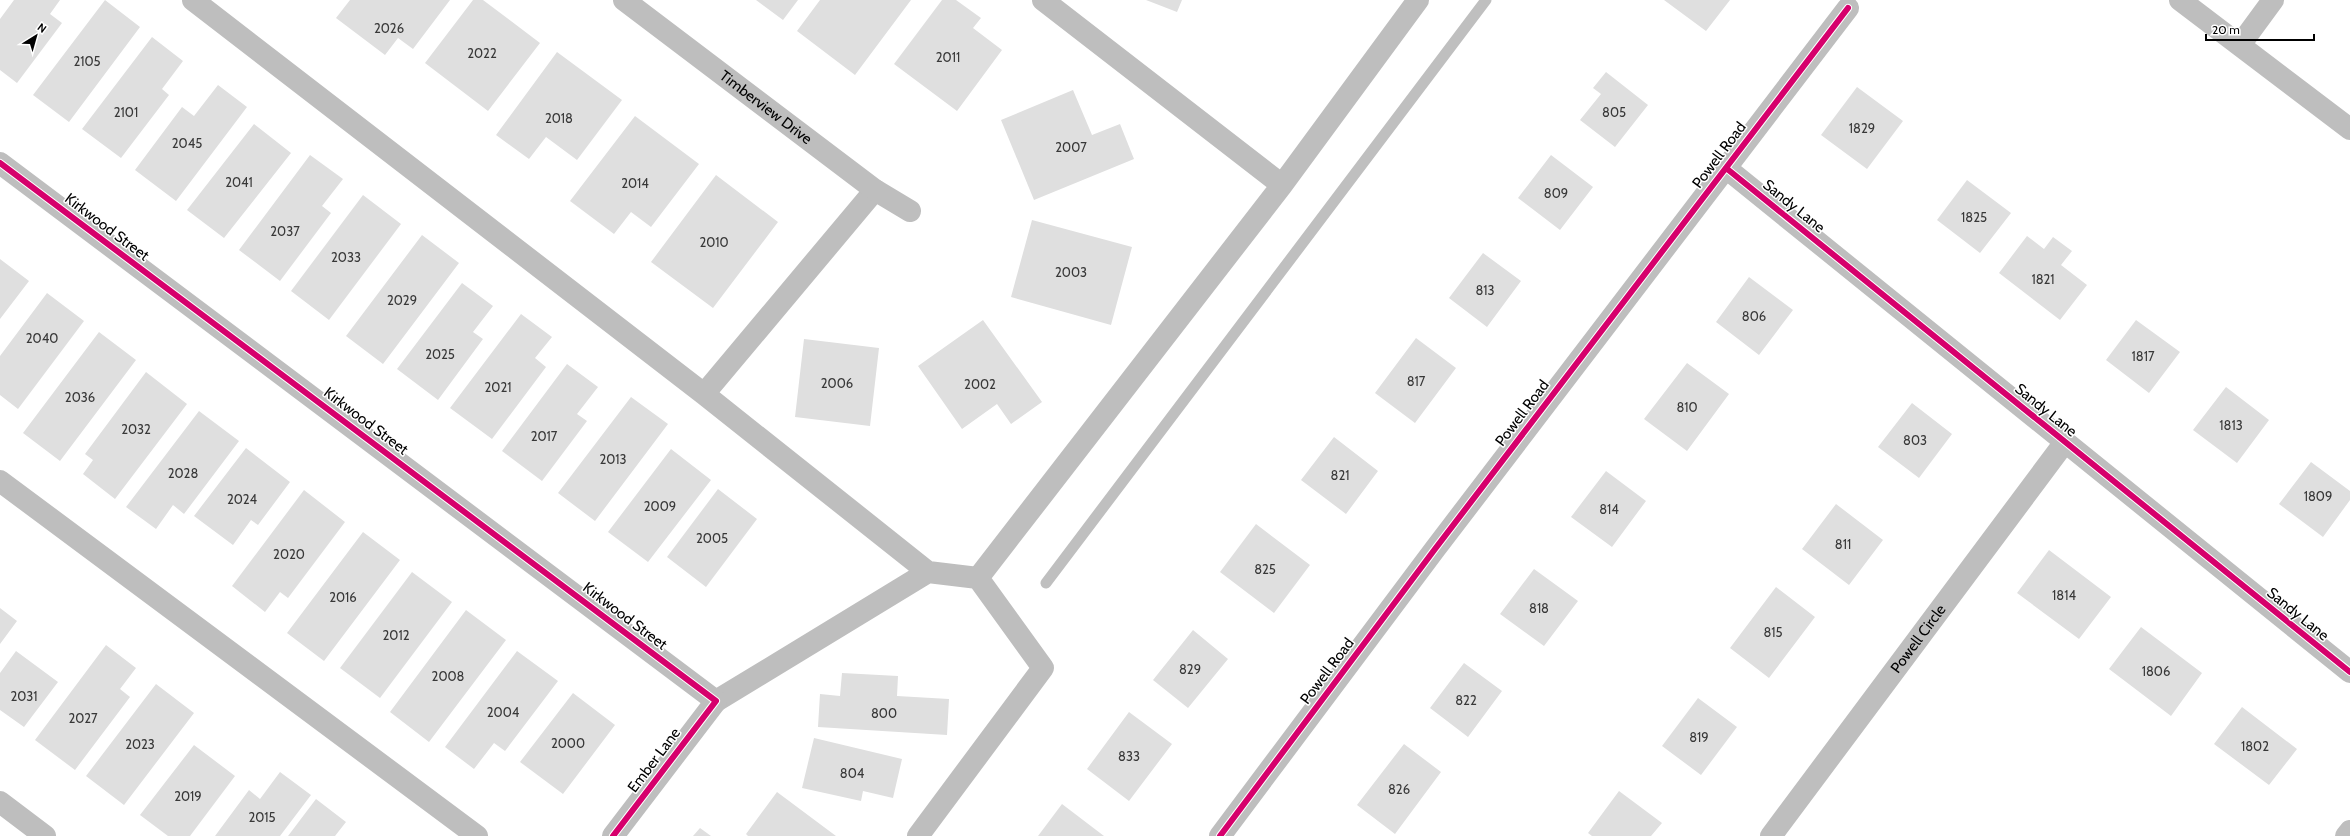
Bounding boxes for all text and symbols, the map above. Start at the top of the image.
north arrow [16,16,56,56]
scale bar [2206,16,2314,42]
text: N [35,20,49,36]
house number: 2026 [374,20,404,36]
text: 20 m [2212,22,2240,37]
house number: 2022 [467,45,497,61]
house number: 2011 [936,49,960,65]
house number: 2105 [73,53,101,69]
street label: Timberview Drive [716,67,816,148]
house number: 2101 [114,104,138,120]
house number: 805 [1602,104,1626,120]
house number: 2018 [545,110,573,126]
street label: Powell Road [1688,118,1750,192]
house number: 1829 [1849,120,1875,136]
house number: 2045 [172,135,202,151]
house number: 2007 [1055,139,1087,155]
house number: 2041 [225,174,253,190]
house number: 2014 [621,175,649,191]
street label: Sandy Lane [1759,176,1829,237]
house number: 809 [1544,185,1568,201]
street label: Kirkwood Street [61,189,153,265]
house number: 1825 [1961,209,1987,225]
house number: 2037 [270,223,300,239]
house number: 2010 [699,234,729,250]
house number: 2033 [331,249,361,265]
house number: 2003 [1055,264,1087,280]
house number: 1821 [2031,271,2055,287]
house number: 813 [1475,282,1495,298]
house number: 2029 [387,292,417,308]
house number: 806 [1742,308,1766,324]
house number: 2040 [26,330,58,346]
house number: 2025 [425,346,455,362]
house number: 1817 [2132,348,2155,364]
house number: 817 [1407,373,1426,389]
house number: 2006 [821,375,853,391]
house number: 2002 [964,376,996,392]
street label: Powell Road [1491,376,1553,450]
house number: 2021 [485,379,511,395]
street label: Sandy Lane [2011,380,2081,441]
street label: Kirkwood Street [320,383,412,459]
house number: 2036 [65,389,95,405]
house number: 810 [1676,399,1698,415]
house number: 1813 [2219,417,2243,433]
house number: 2032 [121,421,151,437]
house number: 2017 [531,428,558,444]
house number: 803 [1903,432,1927,448]
house number: 2013 [599,451,627,467]
house number: 2028 [168,465,198,481]
house number: 821 [1331,467,1349,483]
house number: 1809 [2304,488,2332,504]
house number: 2024 [227,491,258,507]
house number: 2009 [644,498,676,514]
house number: 814 [1599,501,1619,517]
house number: 2005 [696,530,728,546]
house number: 811 [1835,536,1851,552]
house number: 2020 [273,546,305,562]
house number: 825 [1254,561,1276,577]
street label: Kirkwood Street [579,578,671,654]
street label: Sandy Lane [2263,584,2333,645]
house number: 1814 [2052,587,2076,603]
house number: 2016 [329,589,357,605]
house number: 818 [1529,600,1549,616]
street label: Powell Circle [1887,601,1950,677]
house number: 815 [1763,624,1783,640]
house number: 2012 [383,627,410,643]
street label: Powell Road [1296,634,1358,708]
house number: 829 [1179,661,1201,677]
house number: 1806 [2142,663,2170,679]
house number: 2008 [432,668,465,684]
house number: 2031 [10,688,38,704]
house number: 822 [1455,692,1477,708]
house number: 2004 [487,704,520,720]
house number: 800 [871,705,897,721]
house number: 2027 [68,710,98,726]
street label: Ember Lane [624,724,684,796]
house number: 819 [1689,729,1709,745]
house number: 2000 [551,735,585,751]
house number: 2023 [125,736,155,752]
house number: 1802 [2241,738,2269,754]
house number: 833 [1118,748,1140,764]
house number: 804 [840,765,865,781]
house number: 826 [1388,781,1410,797]
house number: 2019 [174,788,202,804]
house number: 2015 [248,809,276,825]

